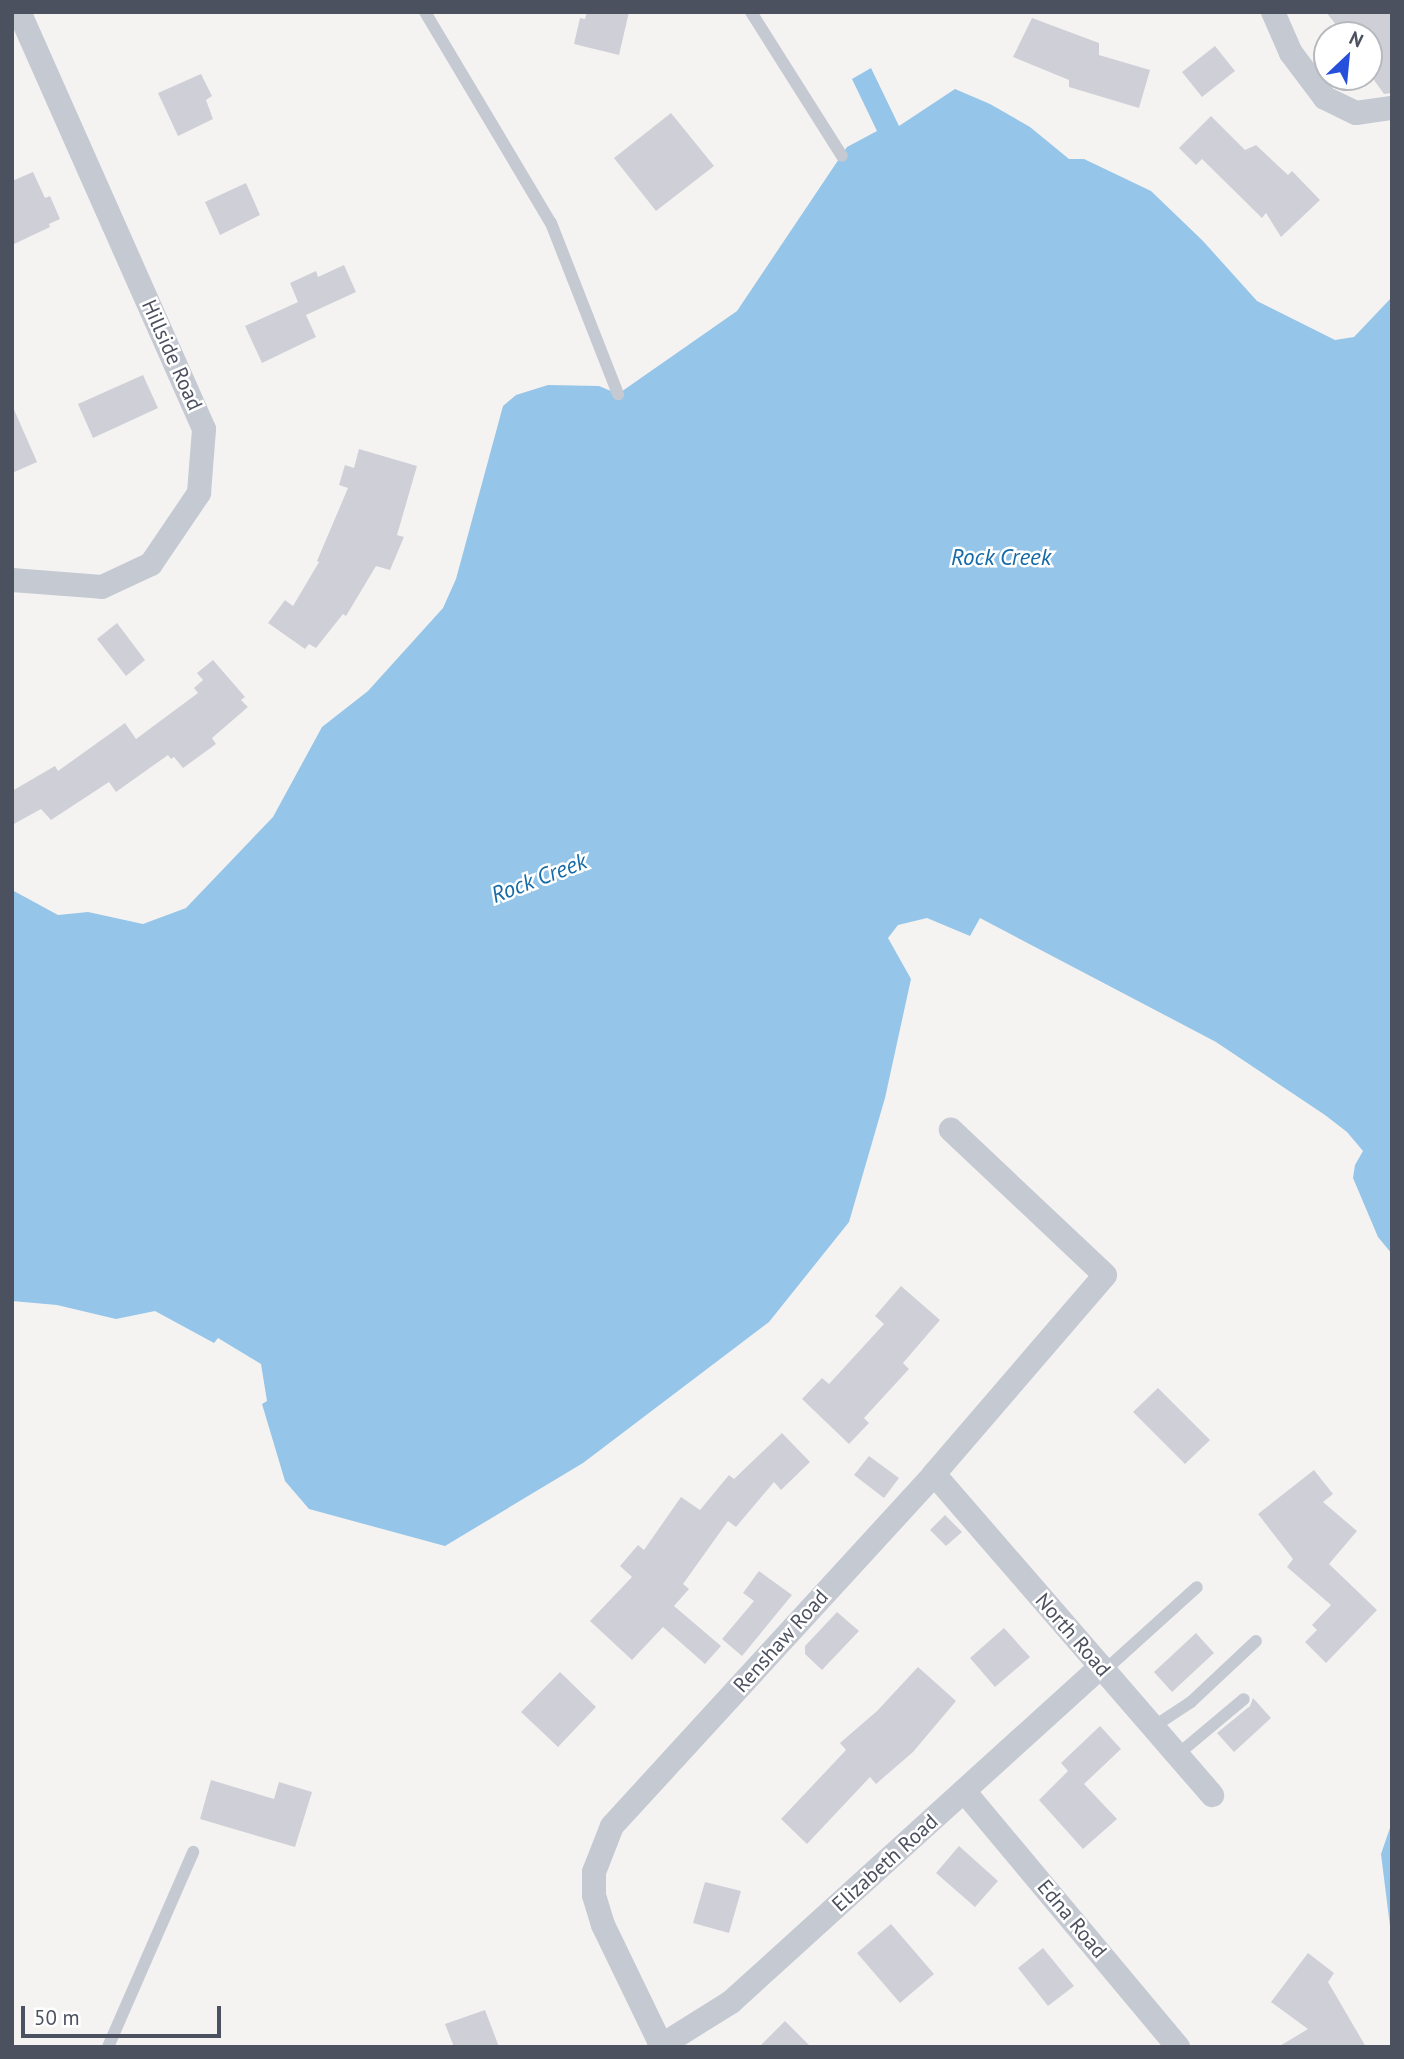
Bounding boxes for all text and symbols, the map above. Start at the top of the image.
north arrow [1313,21,1383,91]
text: N [1345,25,1367,52]
street label: Hillside Road [136,296,208,414]
water label: Rock Creek [951,543,1051,571]
water label: Rock Creek [487,847,591,909]
street label: Renshaw Road [728,1584,834,1698]
street label: North Road [1030,1588,1116,1682]
street label: Elizabeth Road [827,1809,943,1917]
street label: Edna Road [1032,1875,1112,1963]
scale bar [24,1993,224,2037]
text: 50 m [34,2004,80,2031]

